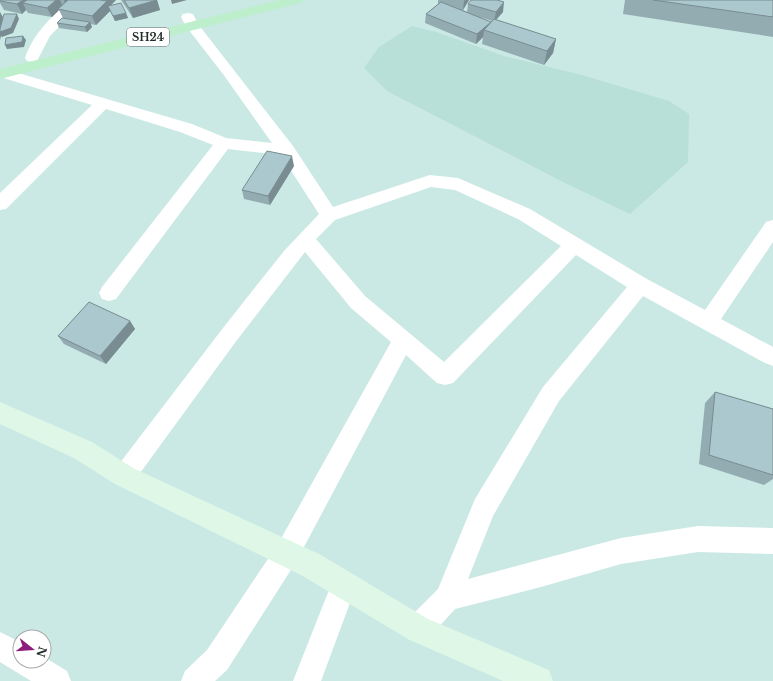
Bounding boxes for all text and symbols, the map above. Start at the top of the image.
road number: SH24 [127,28,169,46]
north arrow [12,629,52,669]
text: N [33,645,50,660]

